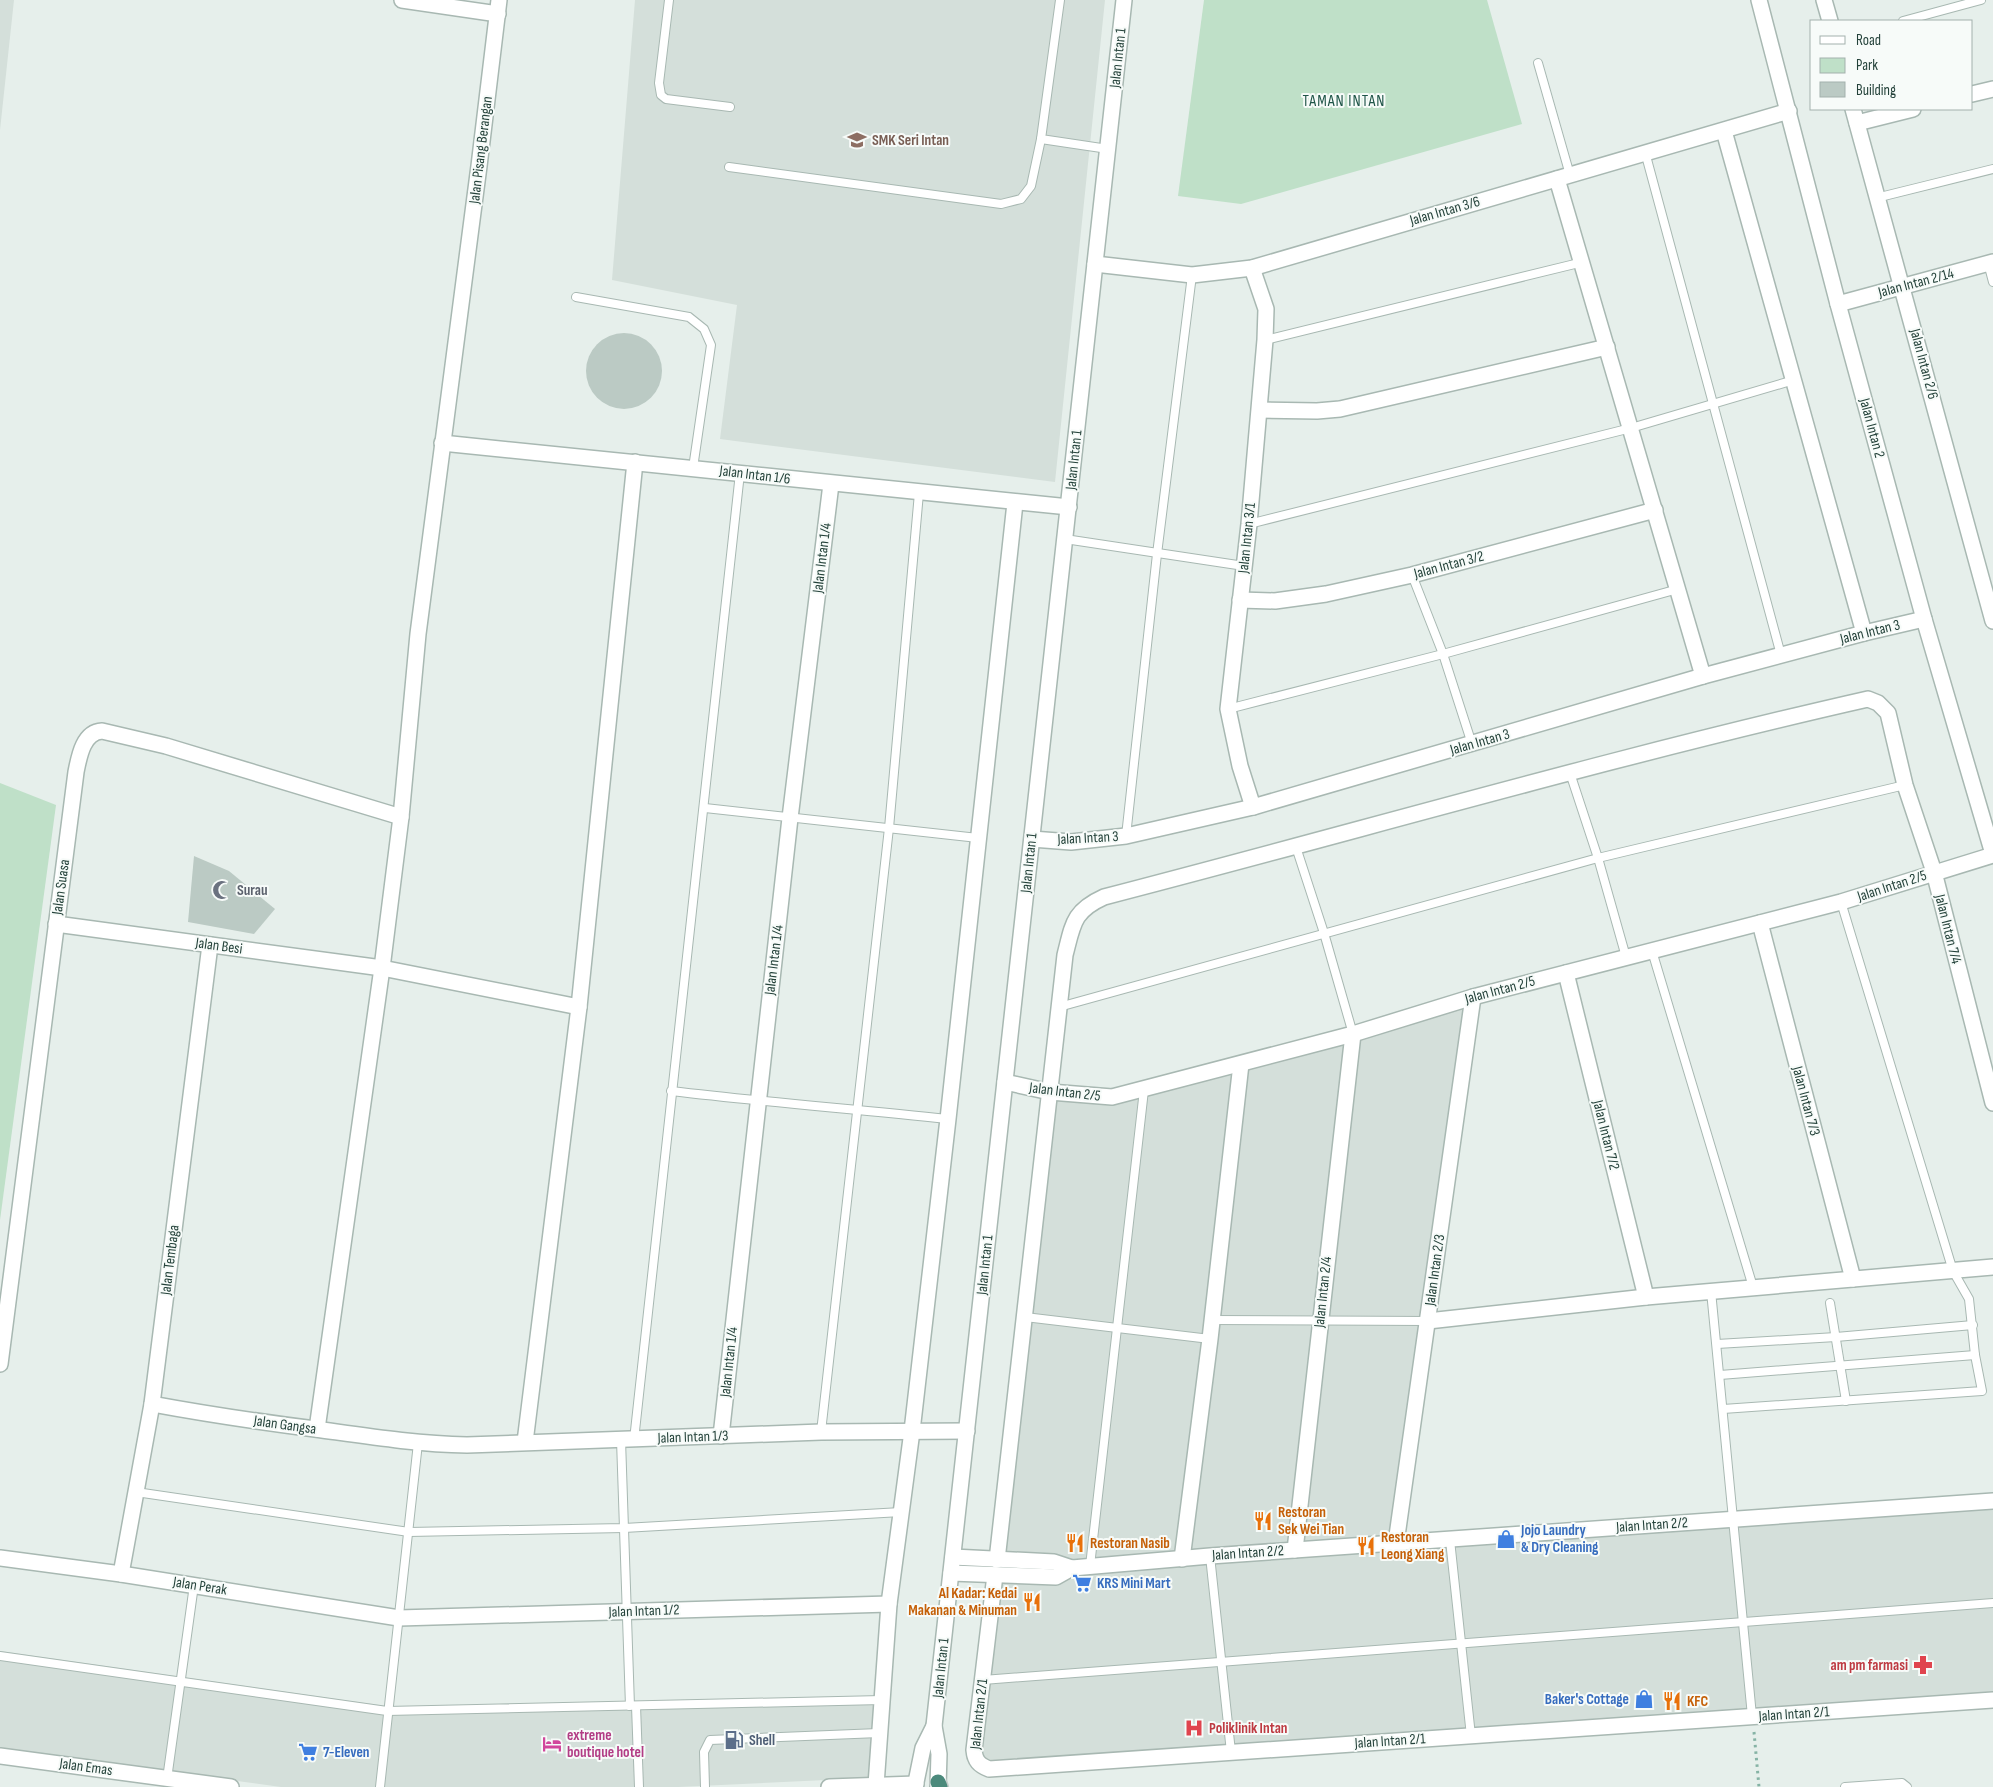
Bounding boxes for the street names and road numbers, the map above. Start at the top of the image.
street label: Jalan Intan 1 [1105,26,1131,90]
street label: Jalan Pisang Berangan [465,95,497,206]
street label: Jalan Intan 3/6 [1407,192,1482,230]
street label: Jalan Intan 2/14 [1875,264,1956,302]
street label: Jalan Intan 2/6 [1905,326,1943,401]
street label: Jalan Intan 2 [1855,395,1889,460]
street label: Jalan Intan 1 [1061,428,1087,492]
street label: Jalan Intan 1/6 [717,461,792,489]
street label: Jalan Intan 3/1 [1234,501,1260,575]
street label: Jalan Intan 1/4 [808,522,836,595]
street label: Jalan Intan 3/2 [1411,547,1486,584]
street label: Jalan Intan 3 [1837,615,1902,649]
street label: Jalan Intan 3 [1447,724,1512,760]
street label: Jalan Intan 3 [1056,827,1119,849]
street label: Jalan Intan 1 [1016,831,1042,895]
street label: Jalan Suasa [48,858,74,917]
street label: Jalan Intan 2/5 [1854,866,1929,906]
street label: Jalan Intan 7/4 [1930,891,1966,966]
street label: Jalan Intan 1/4 [760,924,788,997]
street label: Jalan Besi [193,933,244,959]
street label: Jalan Intan 2/5 [1462,972,1537,1009]
street label: Jalan Intan 7/3 [1787,1063,1824,1138]
street label: Jalan Intan 2/5 [1027,1078,1102,1106]
street label: Jalan Intan 7/2 [1588,1097,1624,1172]
street label: Jalan Tembaga [156,1224,184,1297]
street label: Jalan Intan 1 [972,1233,998,1297]
street label: Jalan Intan 2/3 [1420,1233,1449,1308]
street label: Jalan Intan 2/4 [1310,1255,1336,1330]
street label: Jalan Intan 1/4 [716,1326,742,1399]
street label: Jalan Gangsa [252,1411,318,1439]
street label: Jalan Intan 1/3 [656,1426,729,1448]
street label: Jalan Intan 2/2 [1614,1513,1689,1537]
street label: Jalan Intan 2/2 [1210,1541,1285,1565]
street label: Jalan Perak [171,1572,228,1600]
street label: Jalan Intan 1/2 [607,1600,680,1622]
street label: Jalan Intan 1 [928,1636,954,1700]
street label: Jalan Intan 2/1 [966,1677,992,1751]
street label: Jalan Intan 2/1 [1757,1702,1831,1726]
street label: Jalan Intan 2/1 [1353,1729,1427,1753]
street label: Jalan Emas [57,1754,114,1780]

